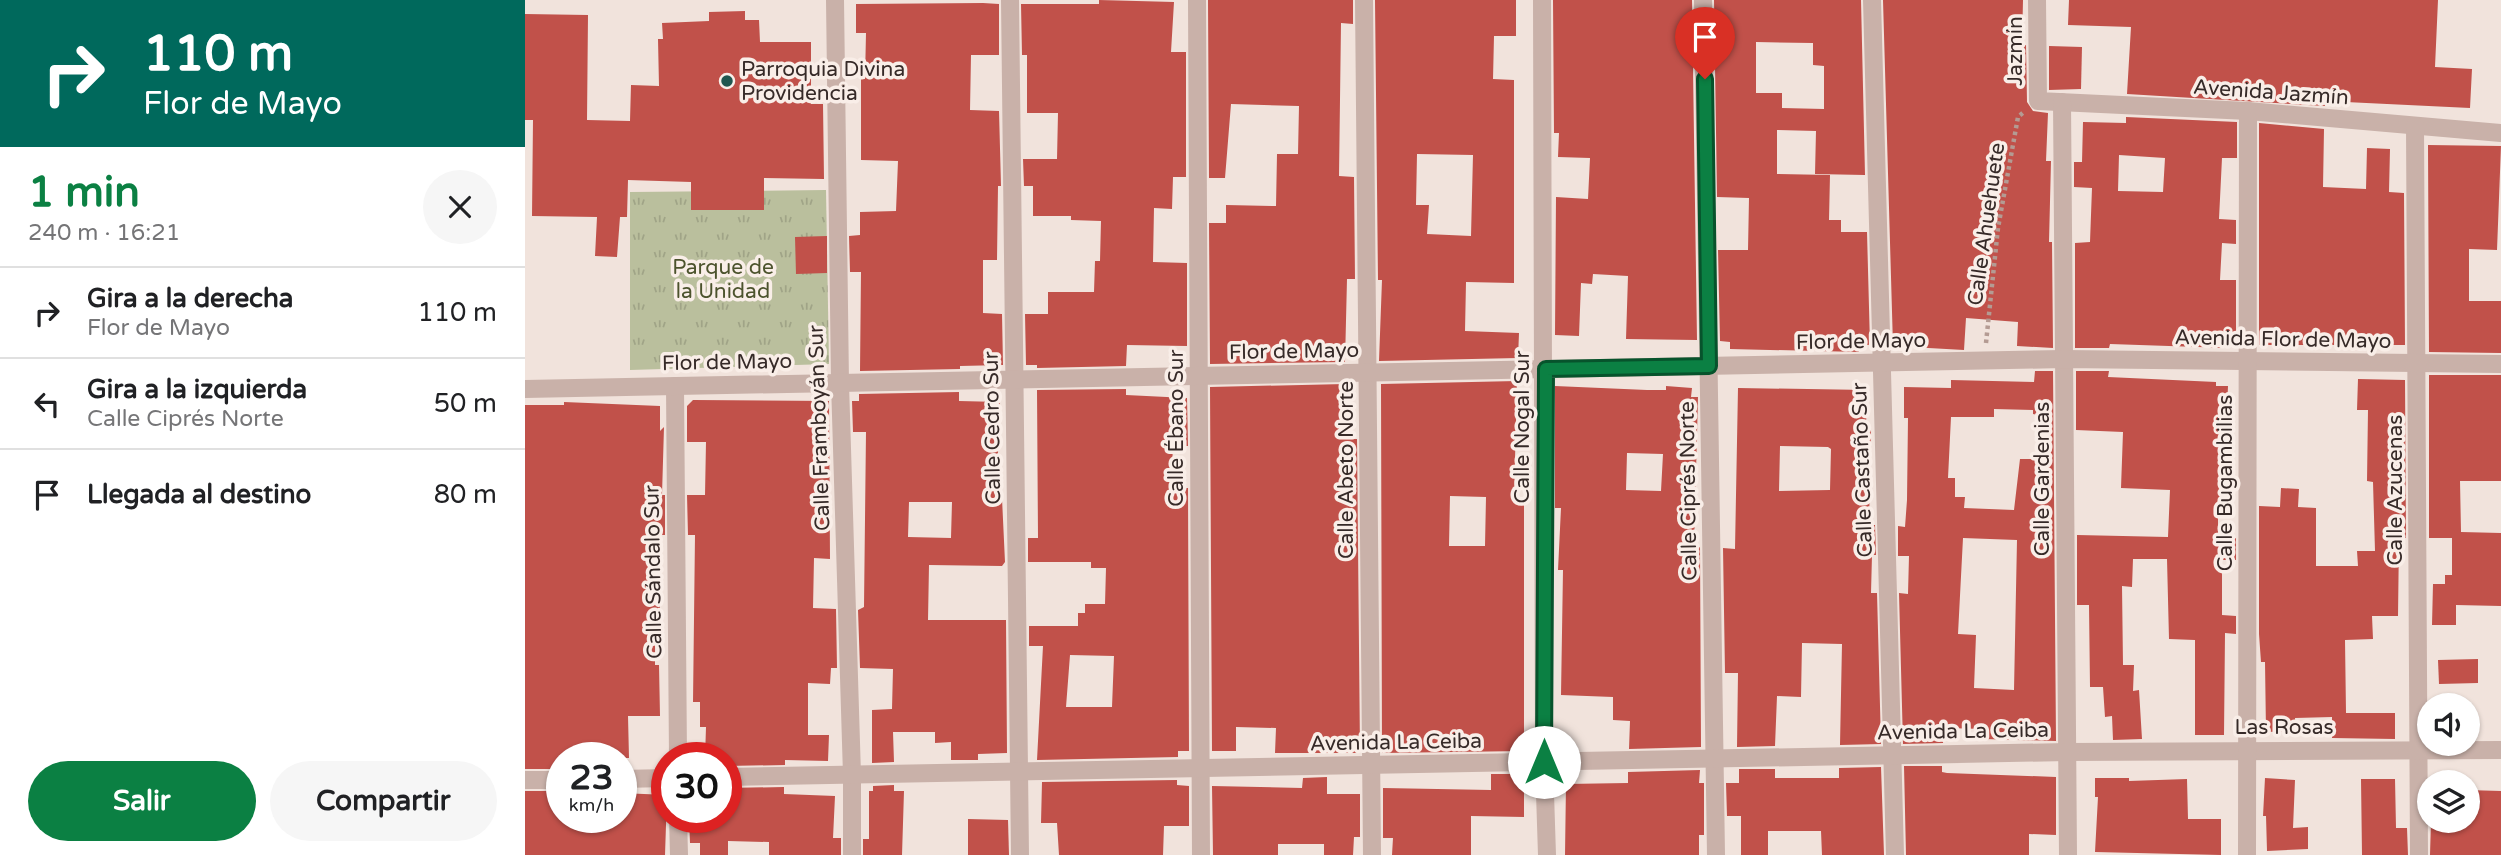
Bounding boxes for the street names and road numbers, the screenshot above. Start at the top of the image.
street label: Jazmín [2003,16,2028,86]
street label: Avenida Jazmín [2192,75,2349,110]
street label: Calle Ahuehuete [1963,141,2010,307]
street label: Calle Framboyán Sur [803,325,836,531]
street label: Avenida Flor de Mayo [2174,325,2392,354]
street label: Flor de Mayo [1796,328,1926,355]
street label: Flor de Mayo [1229,338,1359,365]
street label: Flor de Mayo [662,349,792,376]
street label: Calle Ébano Sur [1164,349,1189,507]
street label: Calle Cedro Sur [979,351,1006,505]
street label: Calle Nogal Sur [1510,351,1535,503]
street label: Calle Abeto Norte [1334,381,1359,559]
street label: Calle Castaño Sur [1847,382,1878,558]
street label: Calle Bugambilias [2213,395,2238,571]
street label: Calle Ciprés Norte [1674,401,1703,581]
street label: Calle Gardenias [2030,402,2055,556]
street label: Calle Azucenas [2383,415,2408,565]
street label: Calle Sándalo Sur [639,485,668,659]
street label: Las Rosas [2234,715,2334,740]
street label: Avenida La Ceiba [1877,717,2049,745]
street label: Avenida La Ceiba [1310,728,1482,756]

